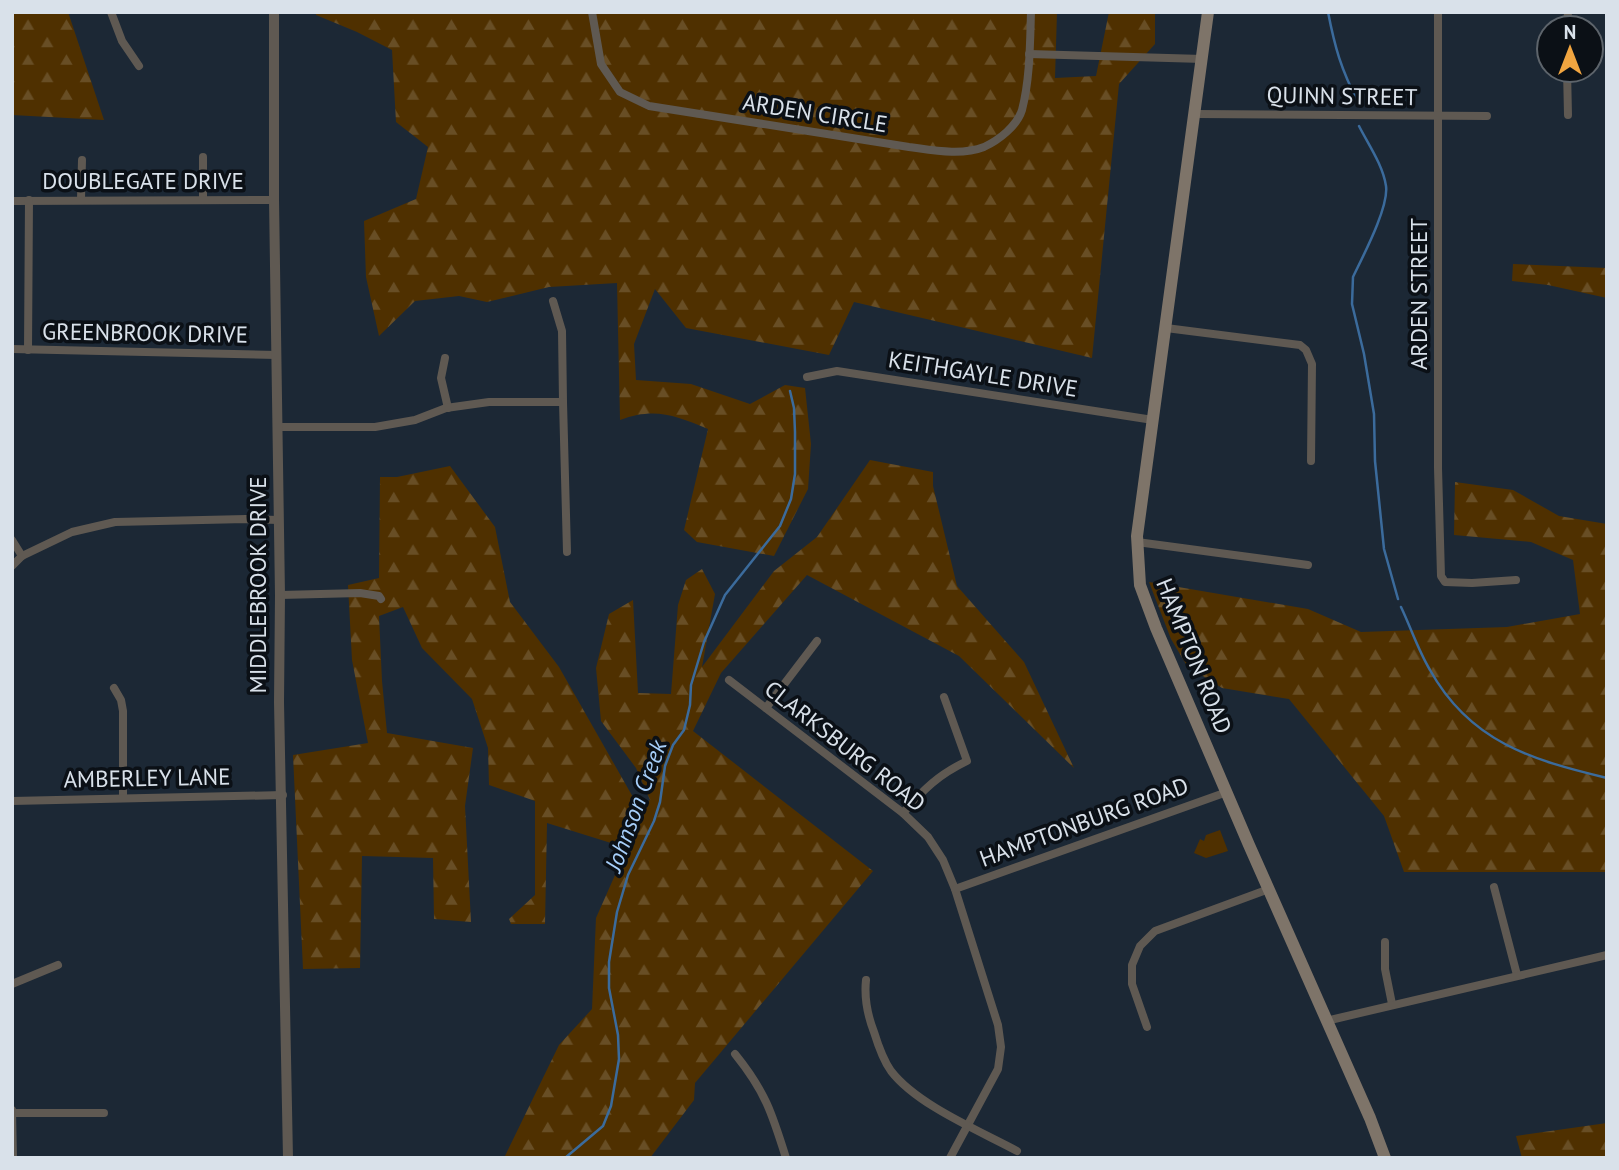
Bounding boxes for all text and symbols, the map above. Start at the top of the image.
north arrow [1535,14,1605,84]
text: N [1564,20,1576,44]
street label: QUINN STREET [1266,80,1418,111]
street label: ARDEN CIRCLE [741,87,889,138]
street label: DOUBLEGATE DRIVE [42,166,244,195]
street label: ARDEN STREET [1404,218,1433,370]
street label: GREENBROOK DRIVE [42,316,248,349]
street label: KEITHGAYLE DRIVE [886,344,1080,403]
street label: MIDDLEBROOK DRIVE [243,476,272,694]
street label: HAMPTON ROAD [1150,574,1239,738]
street label: CLARKSBURG ROAD [759,674,932,817]
water label: Johnson Creek [597,735,674,878]
street label: AMBERLEY LANE [63,762,231,793]
street label: HAMPTONBURG ROAD [975,770,1192,873]

